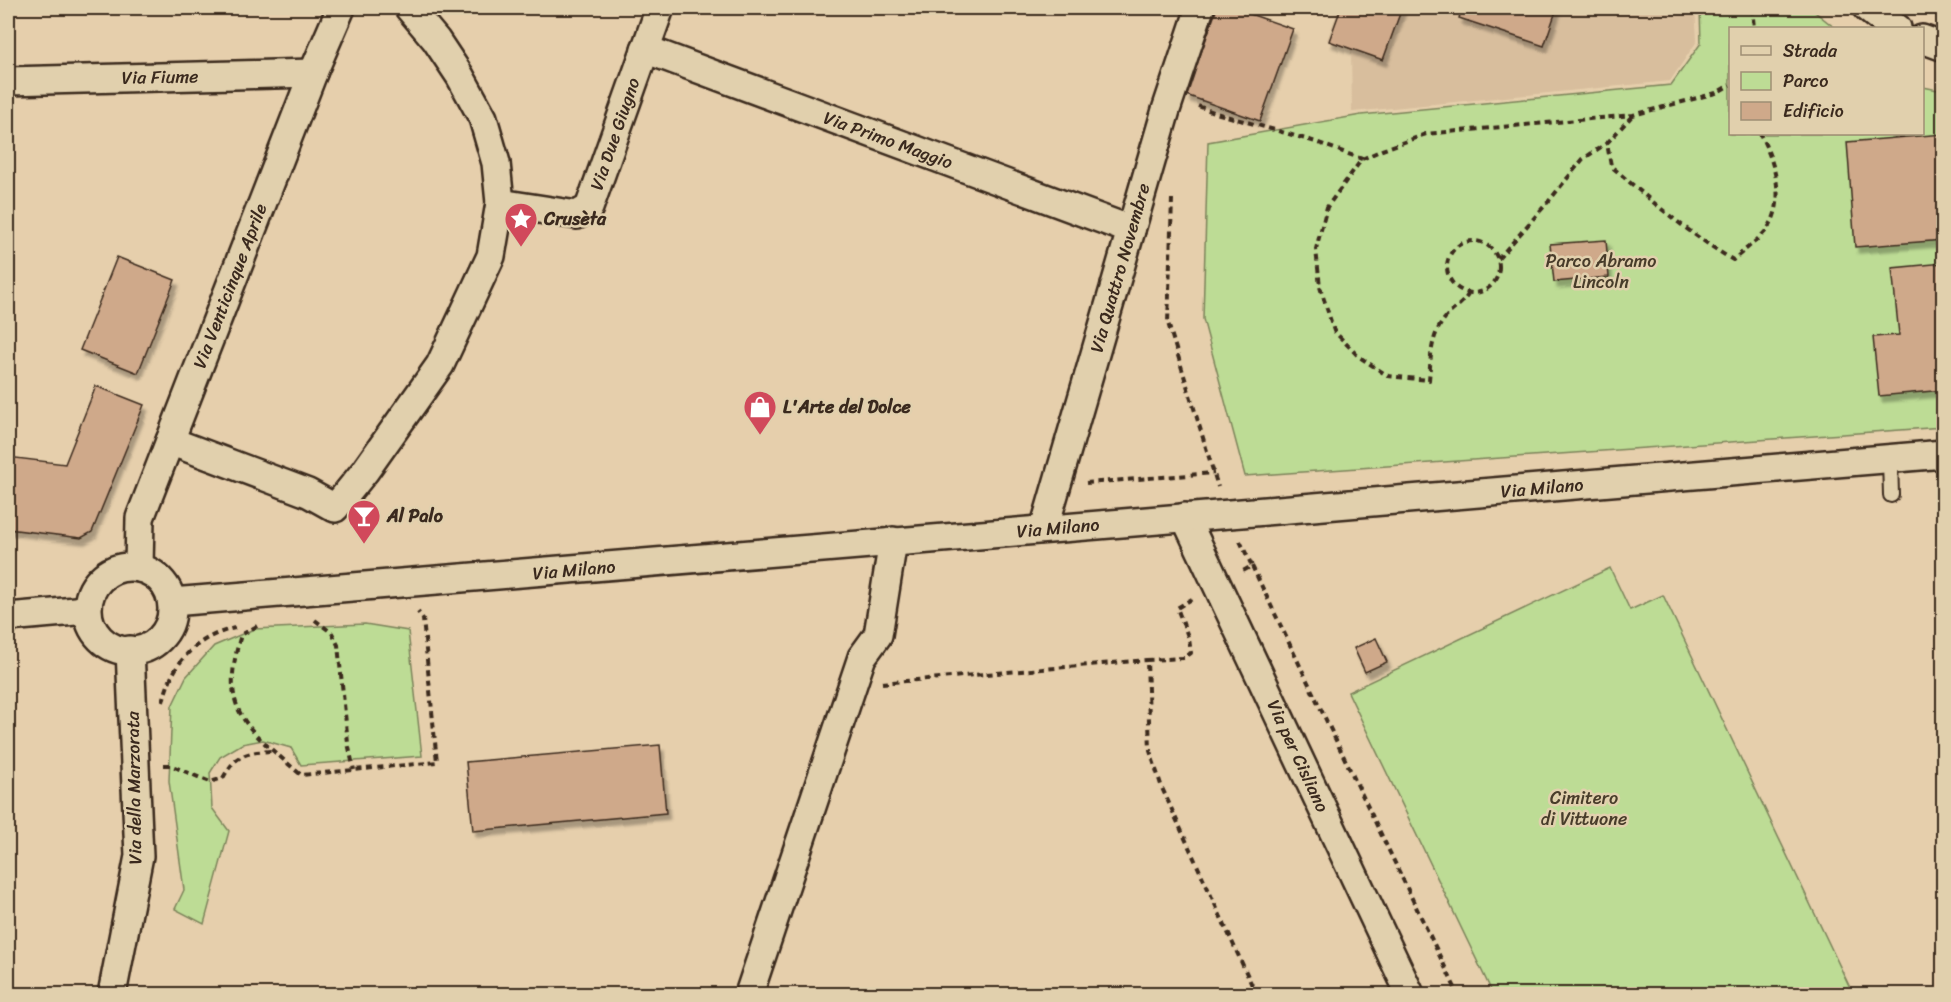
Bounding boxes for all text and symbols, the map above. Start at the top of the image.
legend [1729,27,1924,135]
text: Strada [1783,35,1838,67]
street label: Via Fiume [121,60,199,94]
text: Parco [1783,65,1828,97]
street label: Via Due Giugno [581,73,649,195]
text: Edificio [1783,95,1844,127]
street label: Via Primo Maggio [819,102,957,178]
street label: Via Quattro Novembre [1080,179,1160,357]
street label: Via Venticinque Aprile [184,198,276,373]
place icon: Crusèta [503,201,539,248]
place label: Crusèta [543,203,607,235]
park label: Parco Abramo Lincoln [1546,245,1656,298]
shop icon: L'Arte del Dolce [742,389,778,436]
place label: L'Arte del Dolce [783,391,911,423]
street label: Via Milano [1499,468,1585,508]
bar icon: Al Palo [346,498,382,545]
place label: Al Palo [386,500,444,532]
street label: Via Milano [1015,508,1101,548]
street label: Via Milano [531,550,617,590]
street label: Via per Cisliano [1258,694,1338,818]
street label: Via della Marzorata [117,710,151,865]
park label: Cimitero di Vittuone [1541,782,1627,835]

